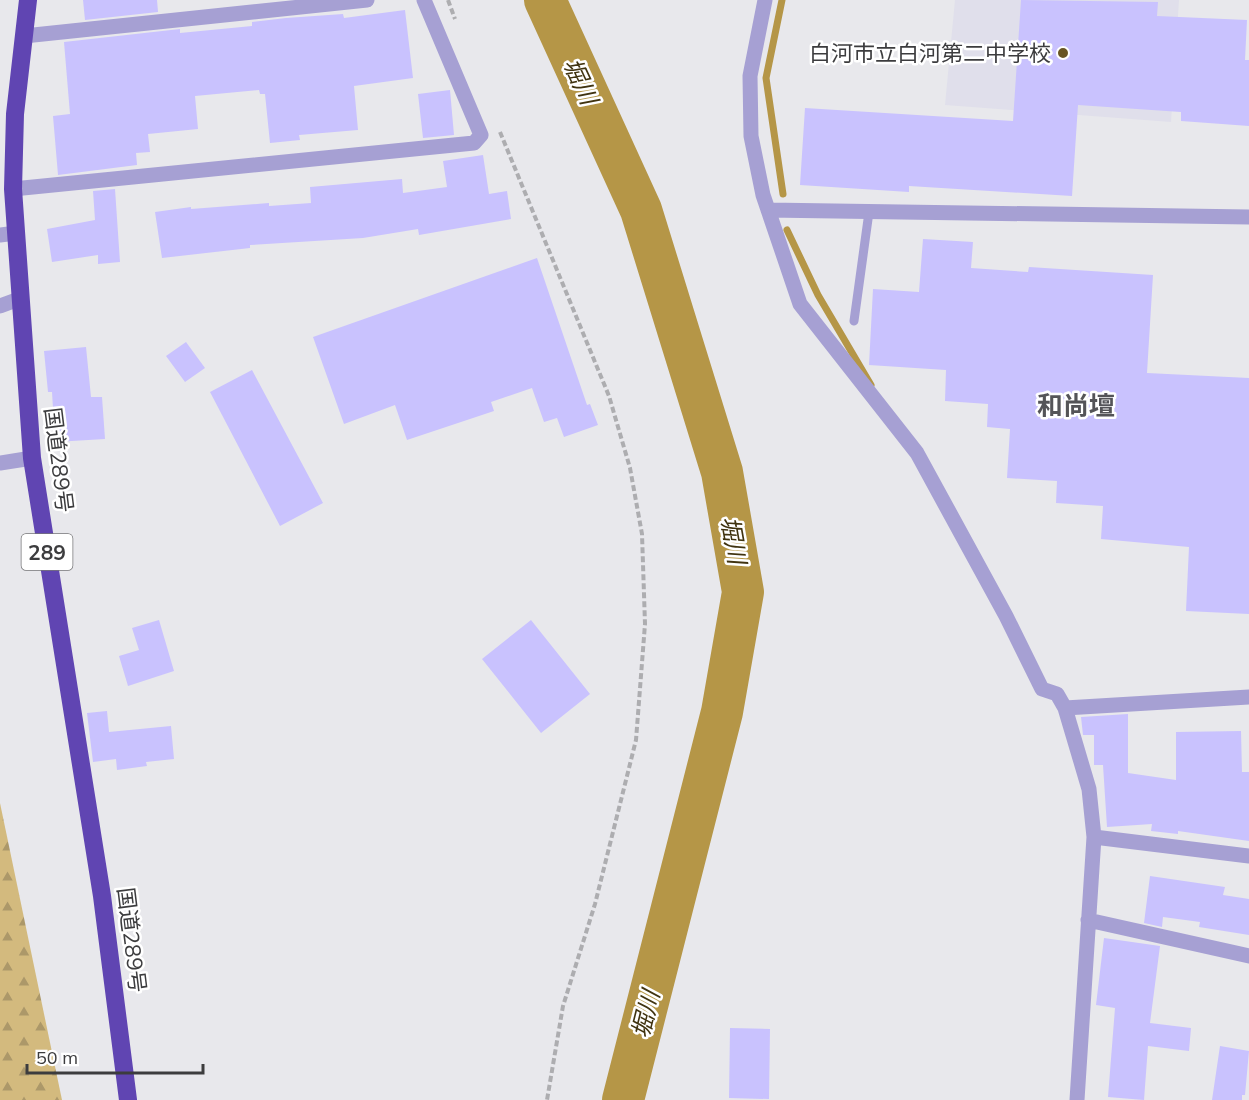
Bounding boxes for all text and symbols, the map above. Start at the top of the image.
place label: 白河市立白河第二中学校 [809,39,1051,67]
marker: 白河市立白河第二中学校 [1056,46,1070,60]
water label: 堀川 [557,53,606,112]
district label: 和尚壇 [1037,389,1115,422]
street label: 国道289号 [39,406,79,514]
water label: 堀川 [715,514,753,569]
road number: 289 [22,534,72,570]
street label: 国道289号 [112,886,152,994]
water label: 堀川 [625,984,666,1041]
scale bar [27,1037,202,1075]
text: 50 m [36,1046,78,1069]

